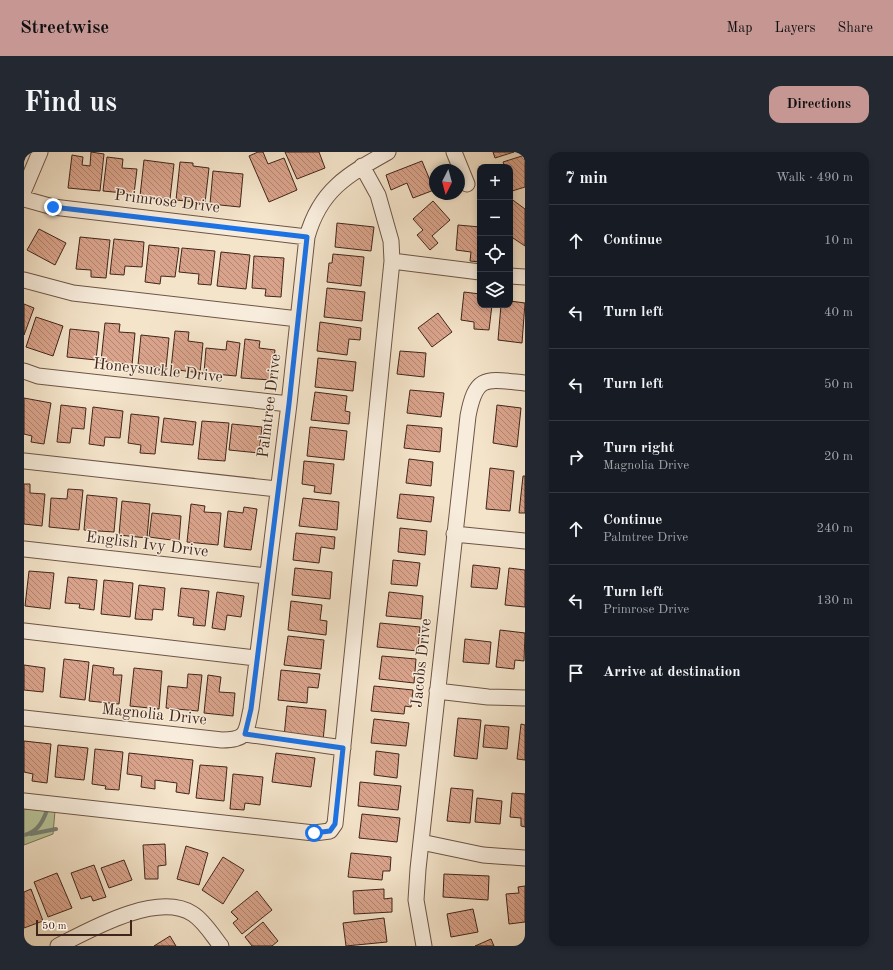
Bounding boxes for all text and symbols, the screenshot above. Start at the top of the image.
text: Streetwise [20,19,109,38]
text: Map [727,21,753,35]
text: Layers [775,21,816,35]
text: Share [838,21,873,35]
button: Directions [769,86,869,123]
text: Find us [24,90,117,118]
north arrow [429,164,465,200]
map controls [477,164,513,308]
button: + [477,164,513,200]
text: 7 min [565,170,608,187]
text: Walk · 490 m [776,171,853,184]
street label: Primrose Drive [113,188,221,216]
route end [44,198,62,216]
button: − [477,200,513,236]
icon: ahead [565,230,587,252]
text: Continue [603,233,662,248]
text: 10 m [824,234,853,247]
button: locate [477,236,513,272]
button: layers [477,272,513,308]
icon: left [565,302,587,324]
text: Turn left [603,305,663,320]
text: 40 m [824,306,853,319]
street label: Palmtree Drive [256,353,284,459]
street label: Honeysuckle Drive [92,356,224,386]
icon: left [565,374,587,396]
text: Turn left [603,377,663,392]
text: 50 m [824,378,853,391]
text: Turn right [603,441,674,456]
icon: right [565,446,587,468]
text: 20 m [824,450,853,463]
text: Magnolia Drive [603,459,689,472]
text: Continue [603,513,662,528]
icon: ahead [565,518,587,540]
text: 240 m [816,522,853,535]
street label: English Ivy Drive [85,530,209,560]
text: Palmtree Drive [603,531,688,544]
text: Turn left [603,585,663,600]
icon: left [565,590,587,612]
text: 130 m [816,594,853,607]
text: Primrose Drive [603,603,689,616]
street label: Jacobs Drive [409,618,435,708]
icon: arrive [565,662,587,684]
text: Arrive at destination [603,665,741,680]
street label: Magnolia Drive [100,702,208,728]
route start [305,824,323,842]
scale bar [36,918,132,937]
text: 50 m [42,921,67,932]

